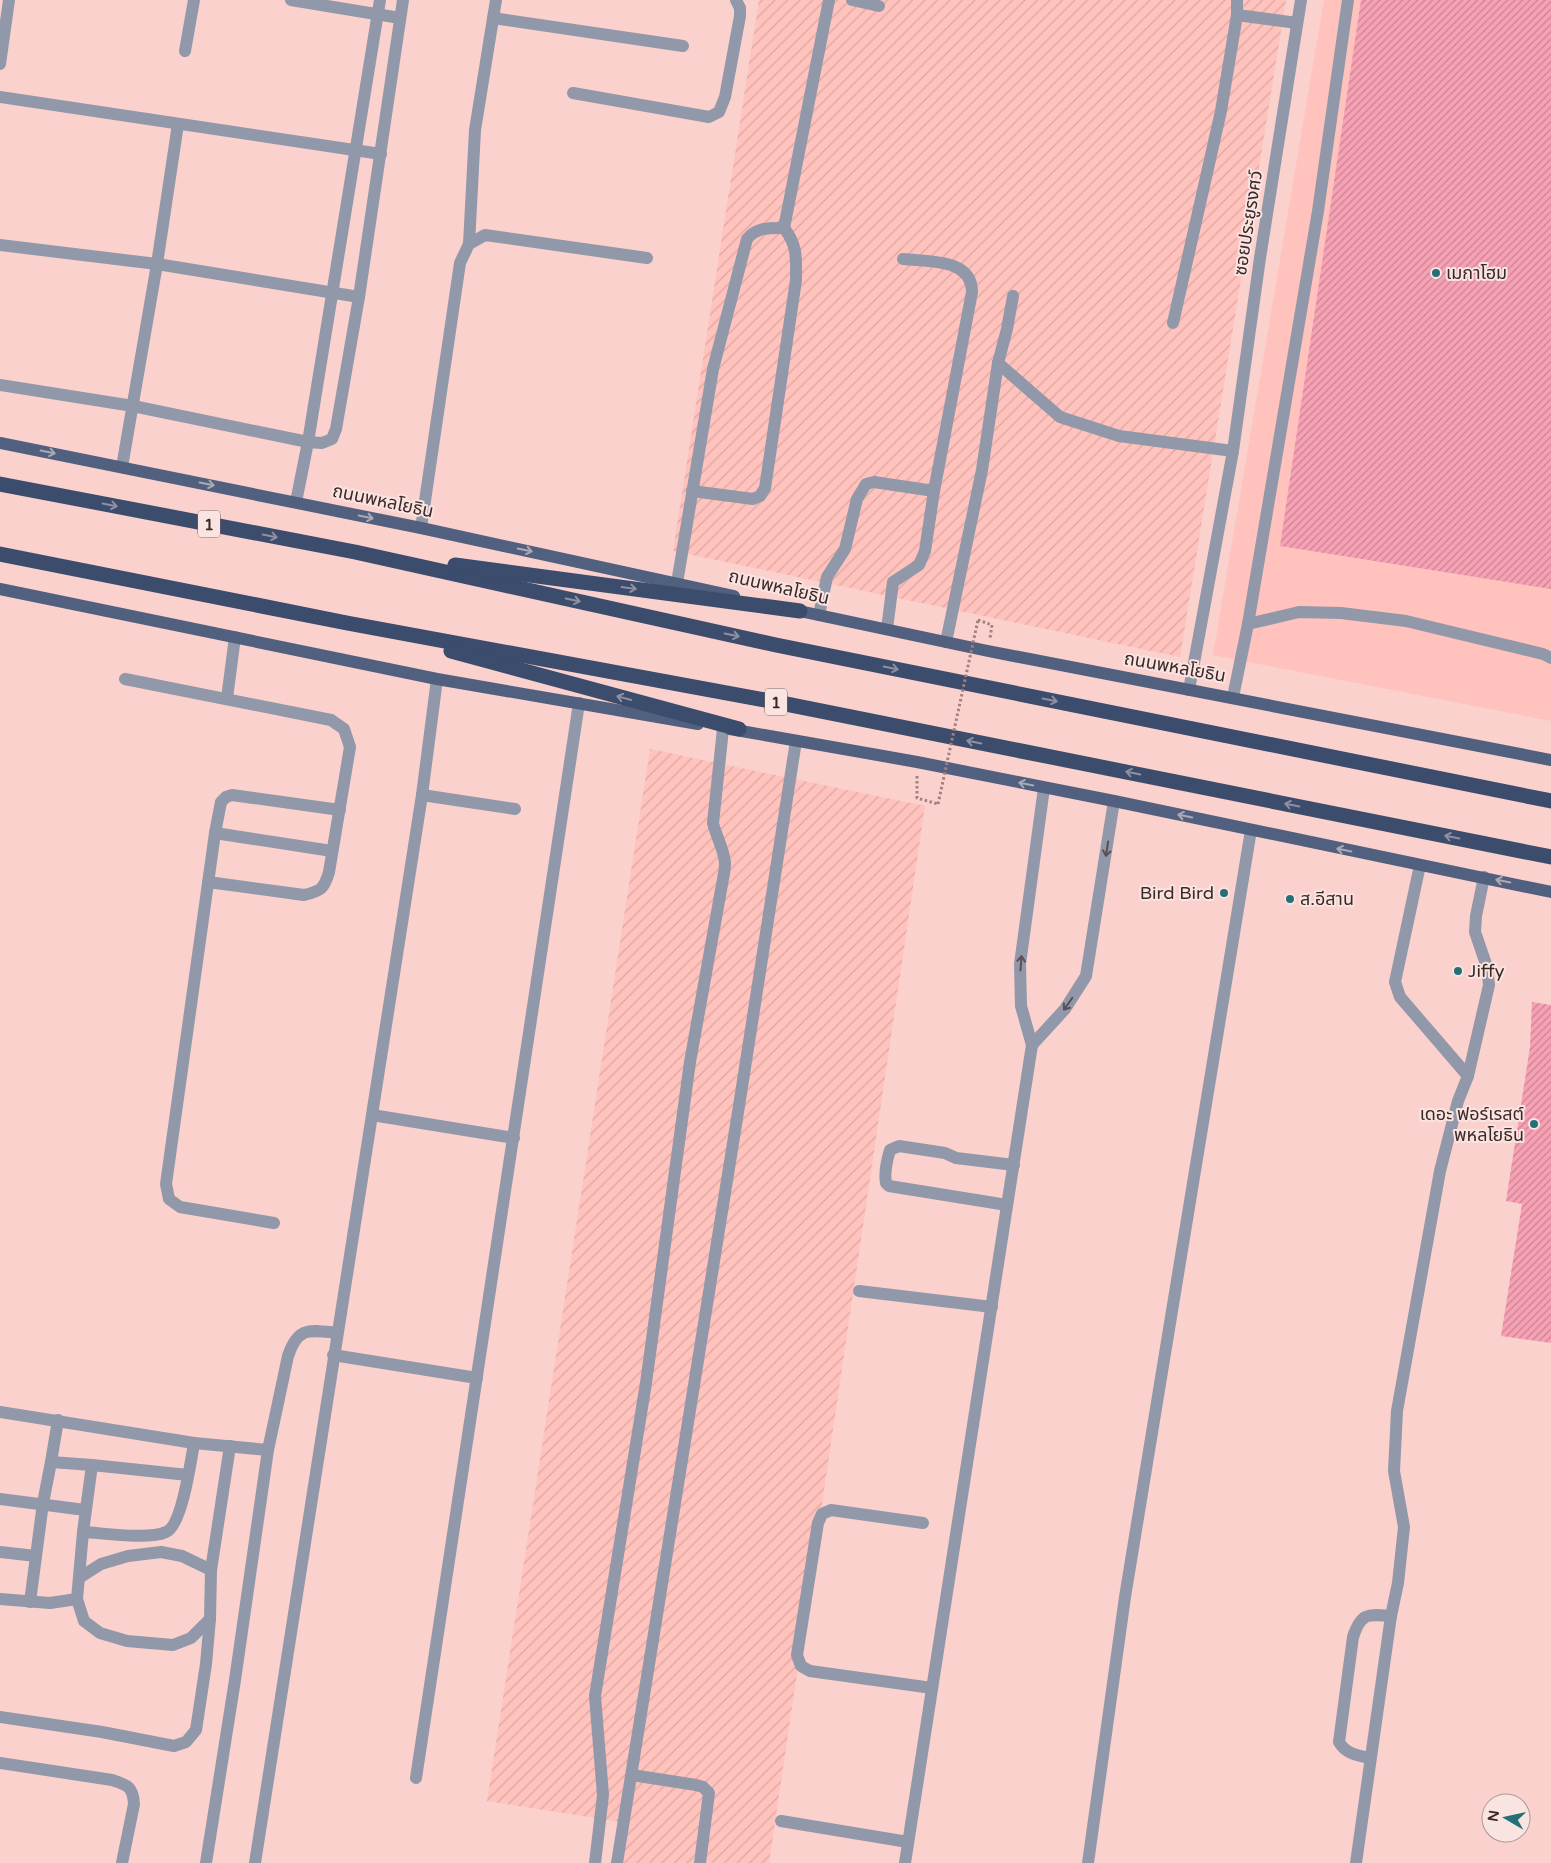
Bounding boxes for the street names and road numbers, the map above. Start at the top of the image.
street label: ซอยประยูรงศว์ [1229,169,1268,277]
street label: ถนนพหลโยธิน [330,480,436,522]
road number: 1 [198,510,220,538]
street label: ถนนพหลโยธิน [726,565,832,609]
street label: ถนนพหลโยธิน [1122,647,1228,687]
road number: 1 [765,689,787,716]

